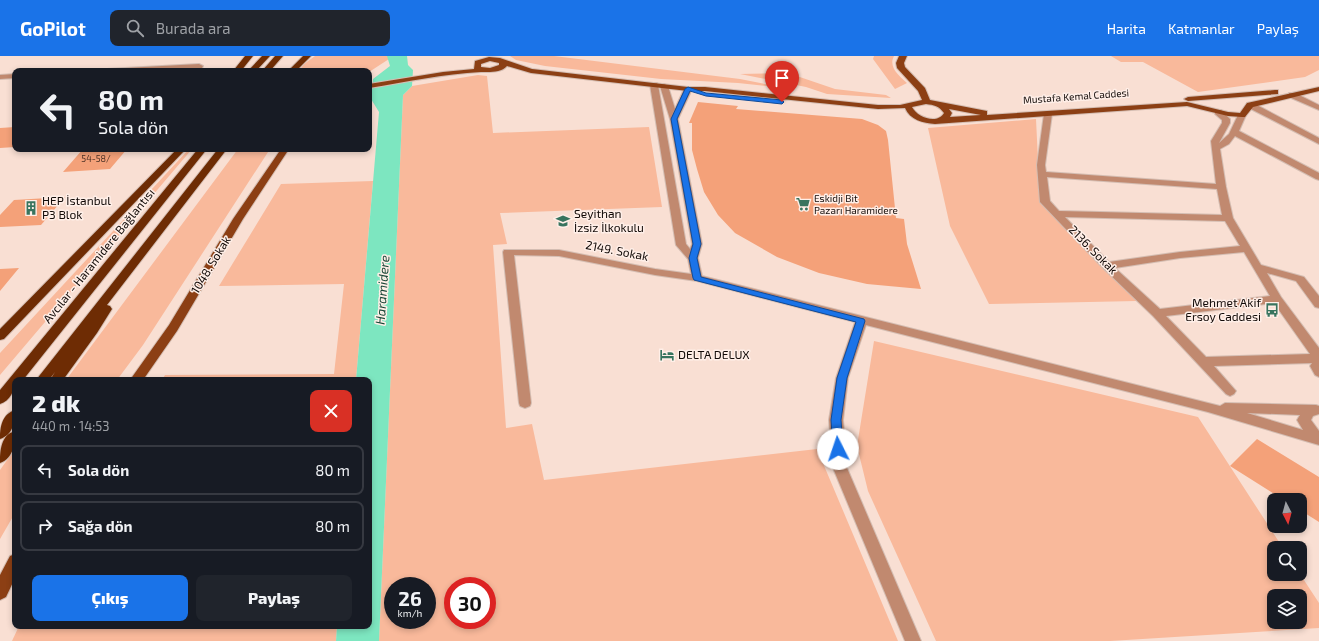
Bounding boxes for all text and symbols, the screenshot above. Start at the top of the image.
search box [110,10,390,46]
text: GoPilot [20,17,86,40]
icon: search [124,17,146,39]
text: Burada ara [156,19,230,37]
text: Harita [1107,20,1146,37]
text: Katmanlar [1168,20,1235,37]
text: Paylaş [1257,20,1299,37]
pin [765,61,799,102]
icon: arrive [771,67,793,89]
text: 80 m [98,82,164,116]
icon: left [32,84,84,136]
street label: Mustafa Kemal Caddesi [1023,86,1129,106]
text: Sola dön [98,116,169,138]
house number: 54-58/ [81,153,111,164]
street label: Avcılar - Haramidere Bağlantısı [40,185,157,325]
place label: Eskidji Bit Pazarı Haramidere [814,192,898,216]
place label: HEP İstanbul P3 Blok [42,193,111,221]
supermarket icon: Eskidji Bit Pazarı Haramidere [795,196,811,212]
building icon: HEP İstanbul P3 Blok [23,200,39,216]
place label: Seyithan İzsiz İlkokulu [574,206,644,234]
school or university icon: Seyithan İzsiz İlkokulu [555,213,571,229]
street label: 2136. Sokak [1067,222,1121,276]
street label: 1048. Sokak [188,233,233,296]
street label: 2149. Sokak [585,237,650,263]
water label: Haramidere [372,255,392,325]
place label: Mehmet Akif Ersoy Caddesi [1185,295,1261,323]
bus stop icon: Mehmet Akif Ersoy Caddesi [1264,302,1280,318]
hotel icon: DELTA DELUX [659,347,675,363]
place label: DELTA DELUX [678,347,750,361]
text: 2 dk [32,388,80,417]
button: close [310,390,352,432]
text: 440 m · 14:53 [32,418,109,434]
position arrow [817,428,859,470]
icon: left [34,459,56,481]
text: Sola dön [68,461,129,479]
text: 80 m [315,461,350,479]
north arrow [1267,493,1307,533]
map controls [1267,493,1307,629]
icon: right [34,515,56,537]
text: Sağa dön [68,517,133,535]
text: 80 m [315,517,350,535]
button: search [1267,541,1307,581]
button: Çıkış [32,575,188,621]
button: Paylaş [196,575,352,621]
speed limit sign: 30 [444,577,496,629]
text: 26 [398,586,422,610]
button: layers [1267,589,1307,629]
text: km/h [398,607,422,619]

